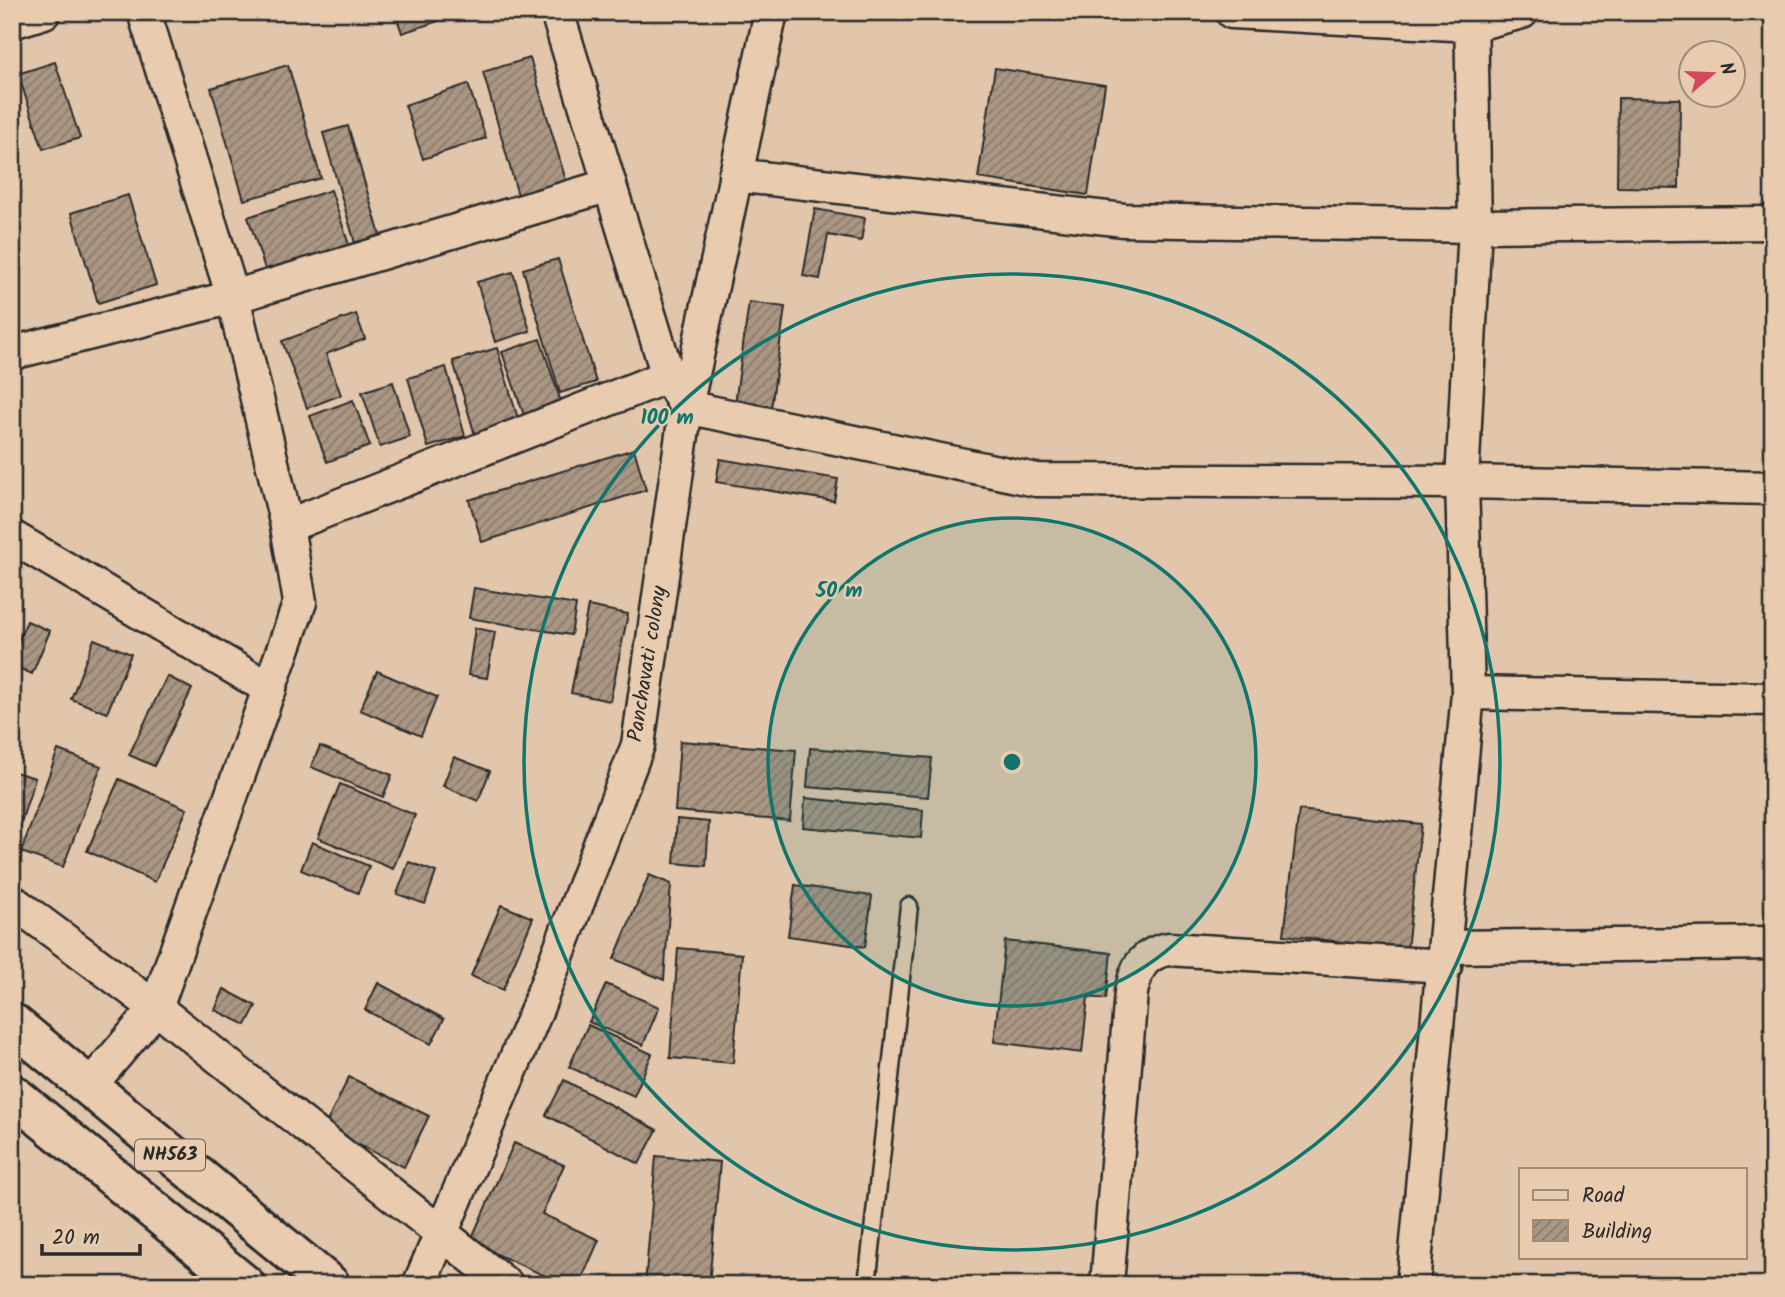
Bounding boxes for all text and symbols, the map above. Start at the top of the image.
north arrow [1676,38,1746,108]
text: N [1710,59,1742,80]
text: 100 m [640,402,694,435]
text: 50 m [815,575,862,608]
street label: Panchavati colony [619,583,677,744]
centre of rings [1000,750,1024,774]
road number: NH563 [135,1140,205,1170]
legend [1519,1168,1746,1258]
text: Road [1582,1180,1625,1213]
scale bar [42,1213,140,1257]
text: Building [1582,1216,1652,1249]
text: 20 m [52,1222,100,1255]

